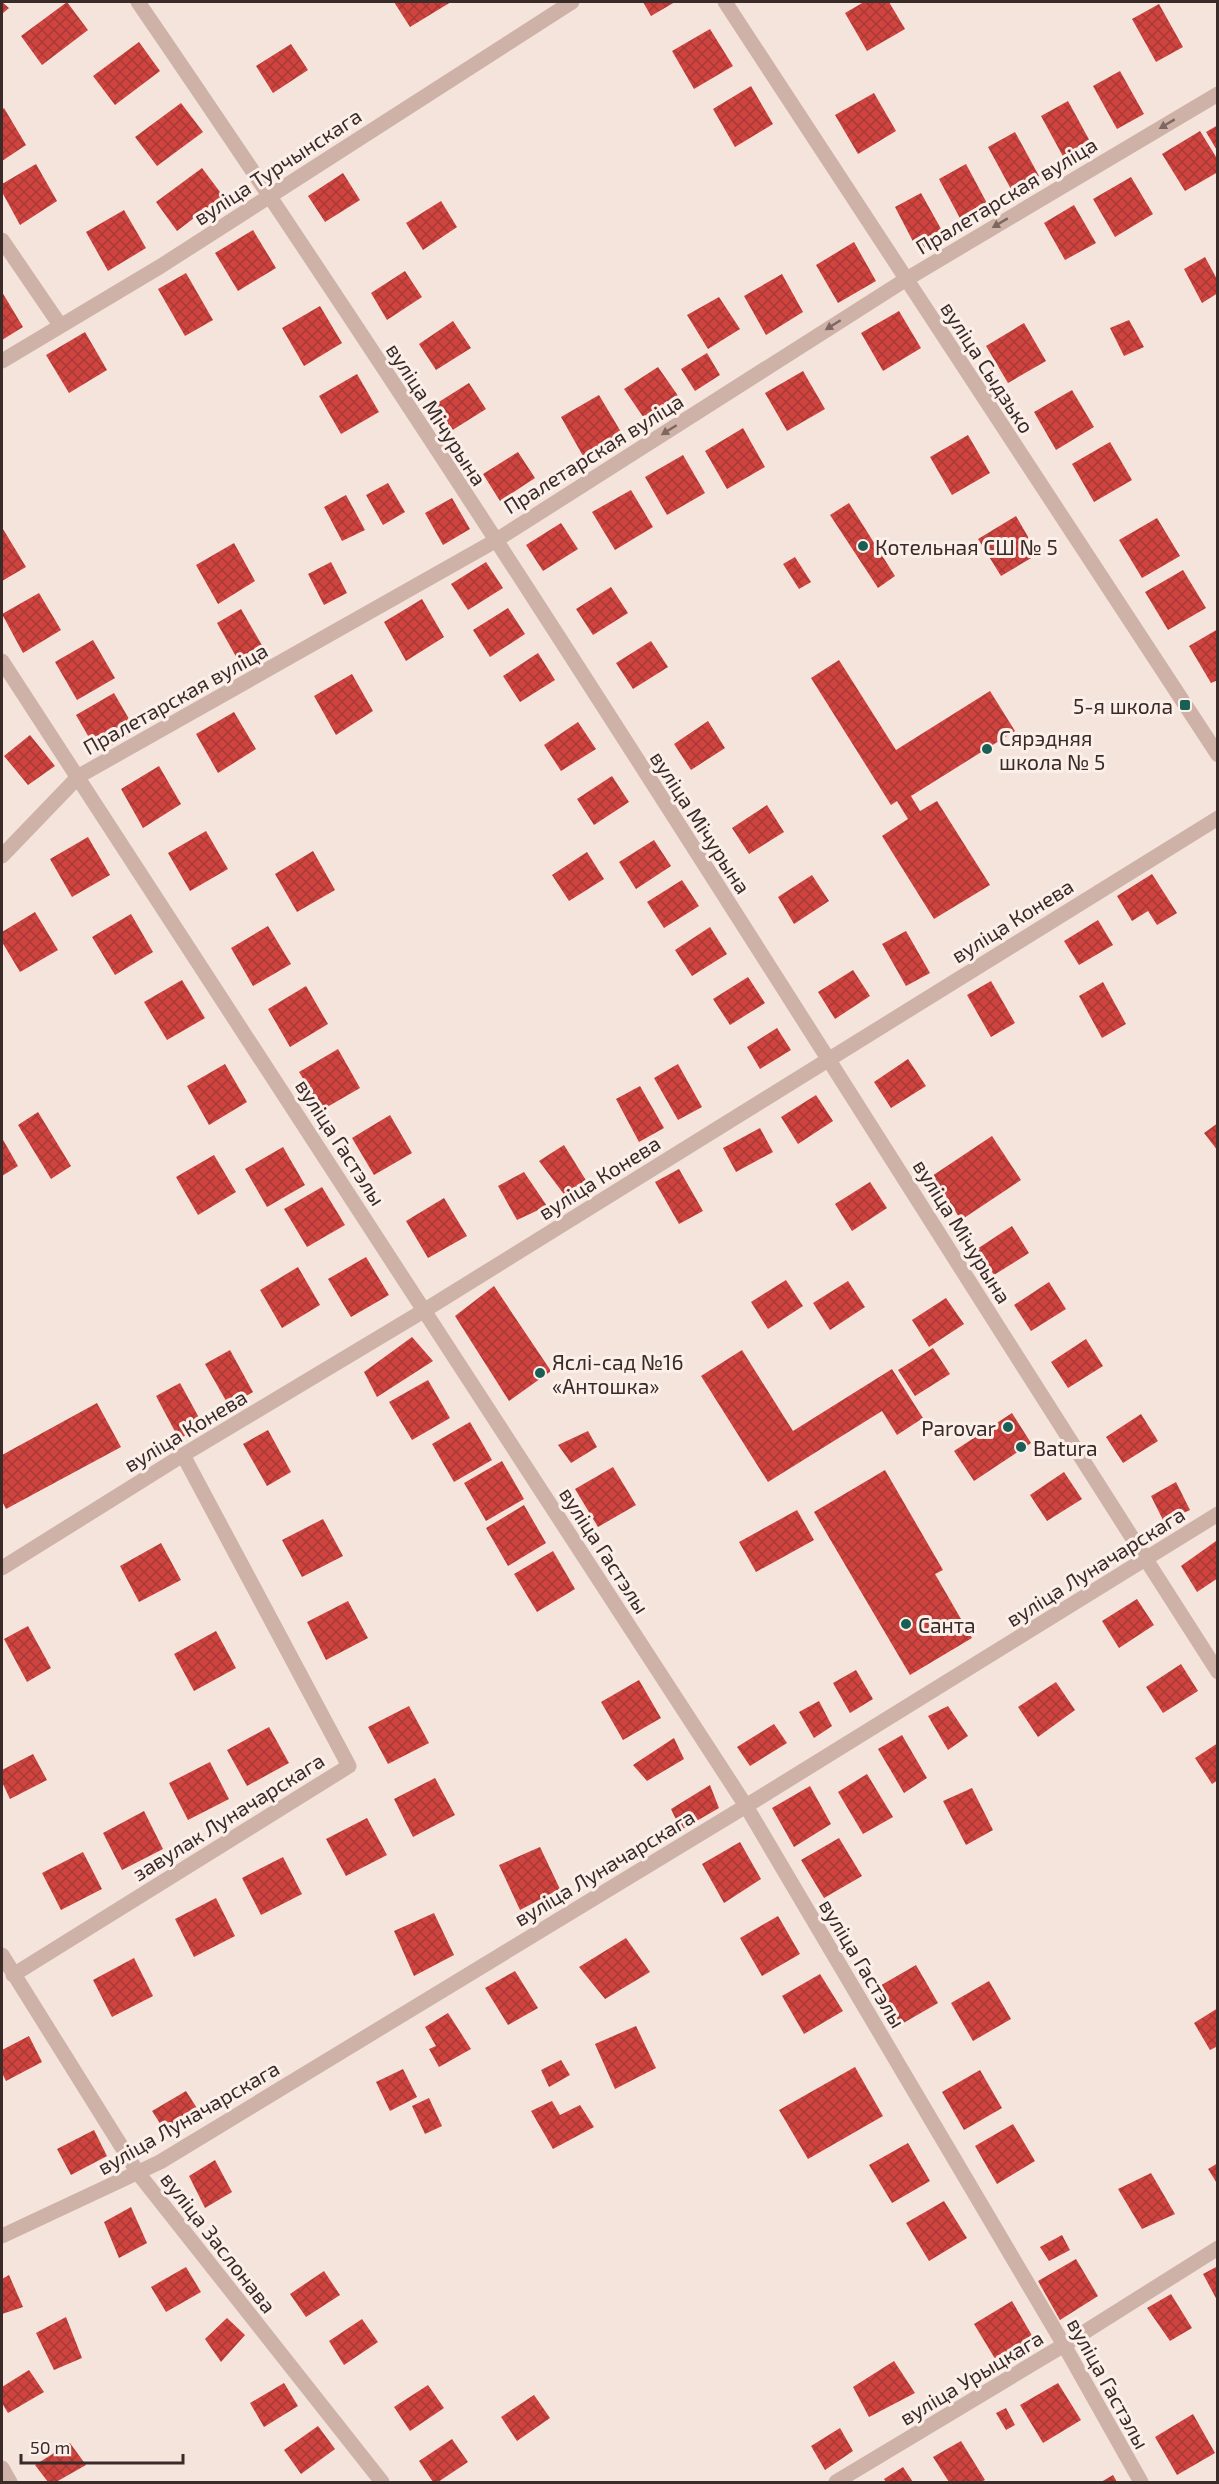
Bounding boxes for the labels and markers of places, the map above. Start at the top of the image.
place label: Котельная СШ № 5 [875,534,1058,559]
marker: Котельная СШ № 5 [856,539,870,553]
place label: 5-я школа [1073,693,1173,718]
marker: 5-я школа [1178,698,1192,712]
place label: Сярэдняя школа № 5 [999,725,1105,774]
marker: Сярэдняя школа № 5 [980,742,994,756]
place label: Яслі-сад №16 «Антошка» [552,1349,683,1398]
marker: Яслі-сад №16 «Антошка» [533,1366,547,1380]
place label: Parovar [921,1415,997,1440]
marker: Parovar [1001,1420,1015,1434]
place label: Batura [1033,1435,1097,1460]
marker: Batura [1014,1440,1028,1454]
place label: Санта [918,1612,976,1637]
marker: Санта [899,1617,913,1631]

